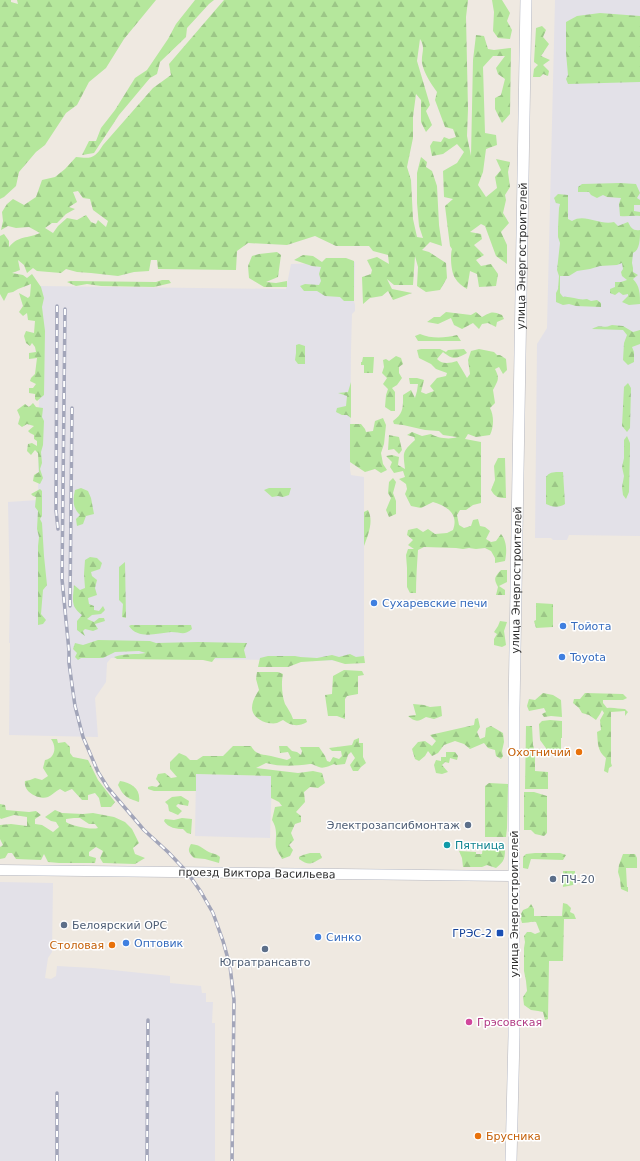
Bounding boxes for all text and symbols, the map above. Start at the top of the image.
street label: улица Энергостроителей [514,182,530,330]
street label: улица Энергостроителей [509,506,524,654]
place label: Сухаревские печи [382,597,487,610]
marker: Сухаревские печи [369,598,379,608]
place label: Тойота [570,620,611,633]
marker: Тойота [558,621,568,631]
place label: Toyota [569,651,606,664]
marker: Toyota [557,652,567,662]
place label: Охотничий [508,746,571,759]
marker: Охотничий [574,747,584,757]
place label: Электрозапсибмонтаж [327,819,460,832]
marker: Электрозапсибмонтаж [463,820,473,830]
street label: улица Энергостроителей [508,831,521,978]
place label: Пятница [455,839,505,852]
marker: Пятница [442,840,452,850]
street label: проезд Виктора Васильева [178,866,336,881]
place label: ПЧ-20 [561,873,595,886]
marker: ПЧ-20 [548,874,558,884]
place label: Белоярский ОРС [72,919,167,932]
marker: Белоярский ОРС [59,920,69,930]
place label: ГРЭС-2 [452,927,492,940]
marker: ГРЭС-2 [495,928,505,938]
place label: Синко [326,931,362,944]
marker: Синко [313,932,323,942]
place label: Оптовик [134,937,184,950]
marker: Оптовик [121,938,131,948]
place label: Столовая [50,939,104,952]
marker: Столовая [107,940,117,950]
marker: Югратрансавто [260,944,270,954]
place label: Югратрансавто [219,956,311,969]
place label: Грэсовская [477,1016,542,1029]
marker: Грэсовская [464,1017,474,1027]
place label: Брусника [486,1130,541,1143]
marker: Брусника [473,1131,483,1141]

